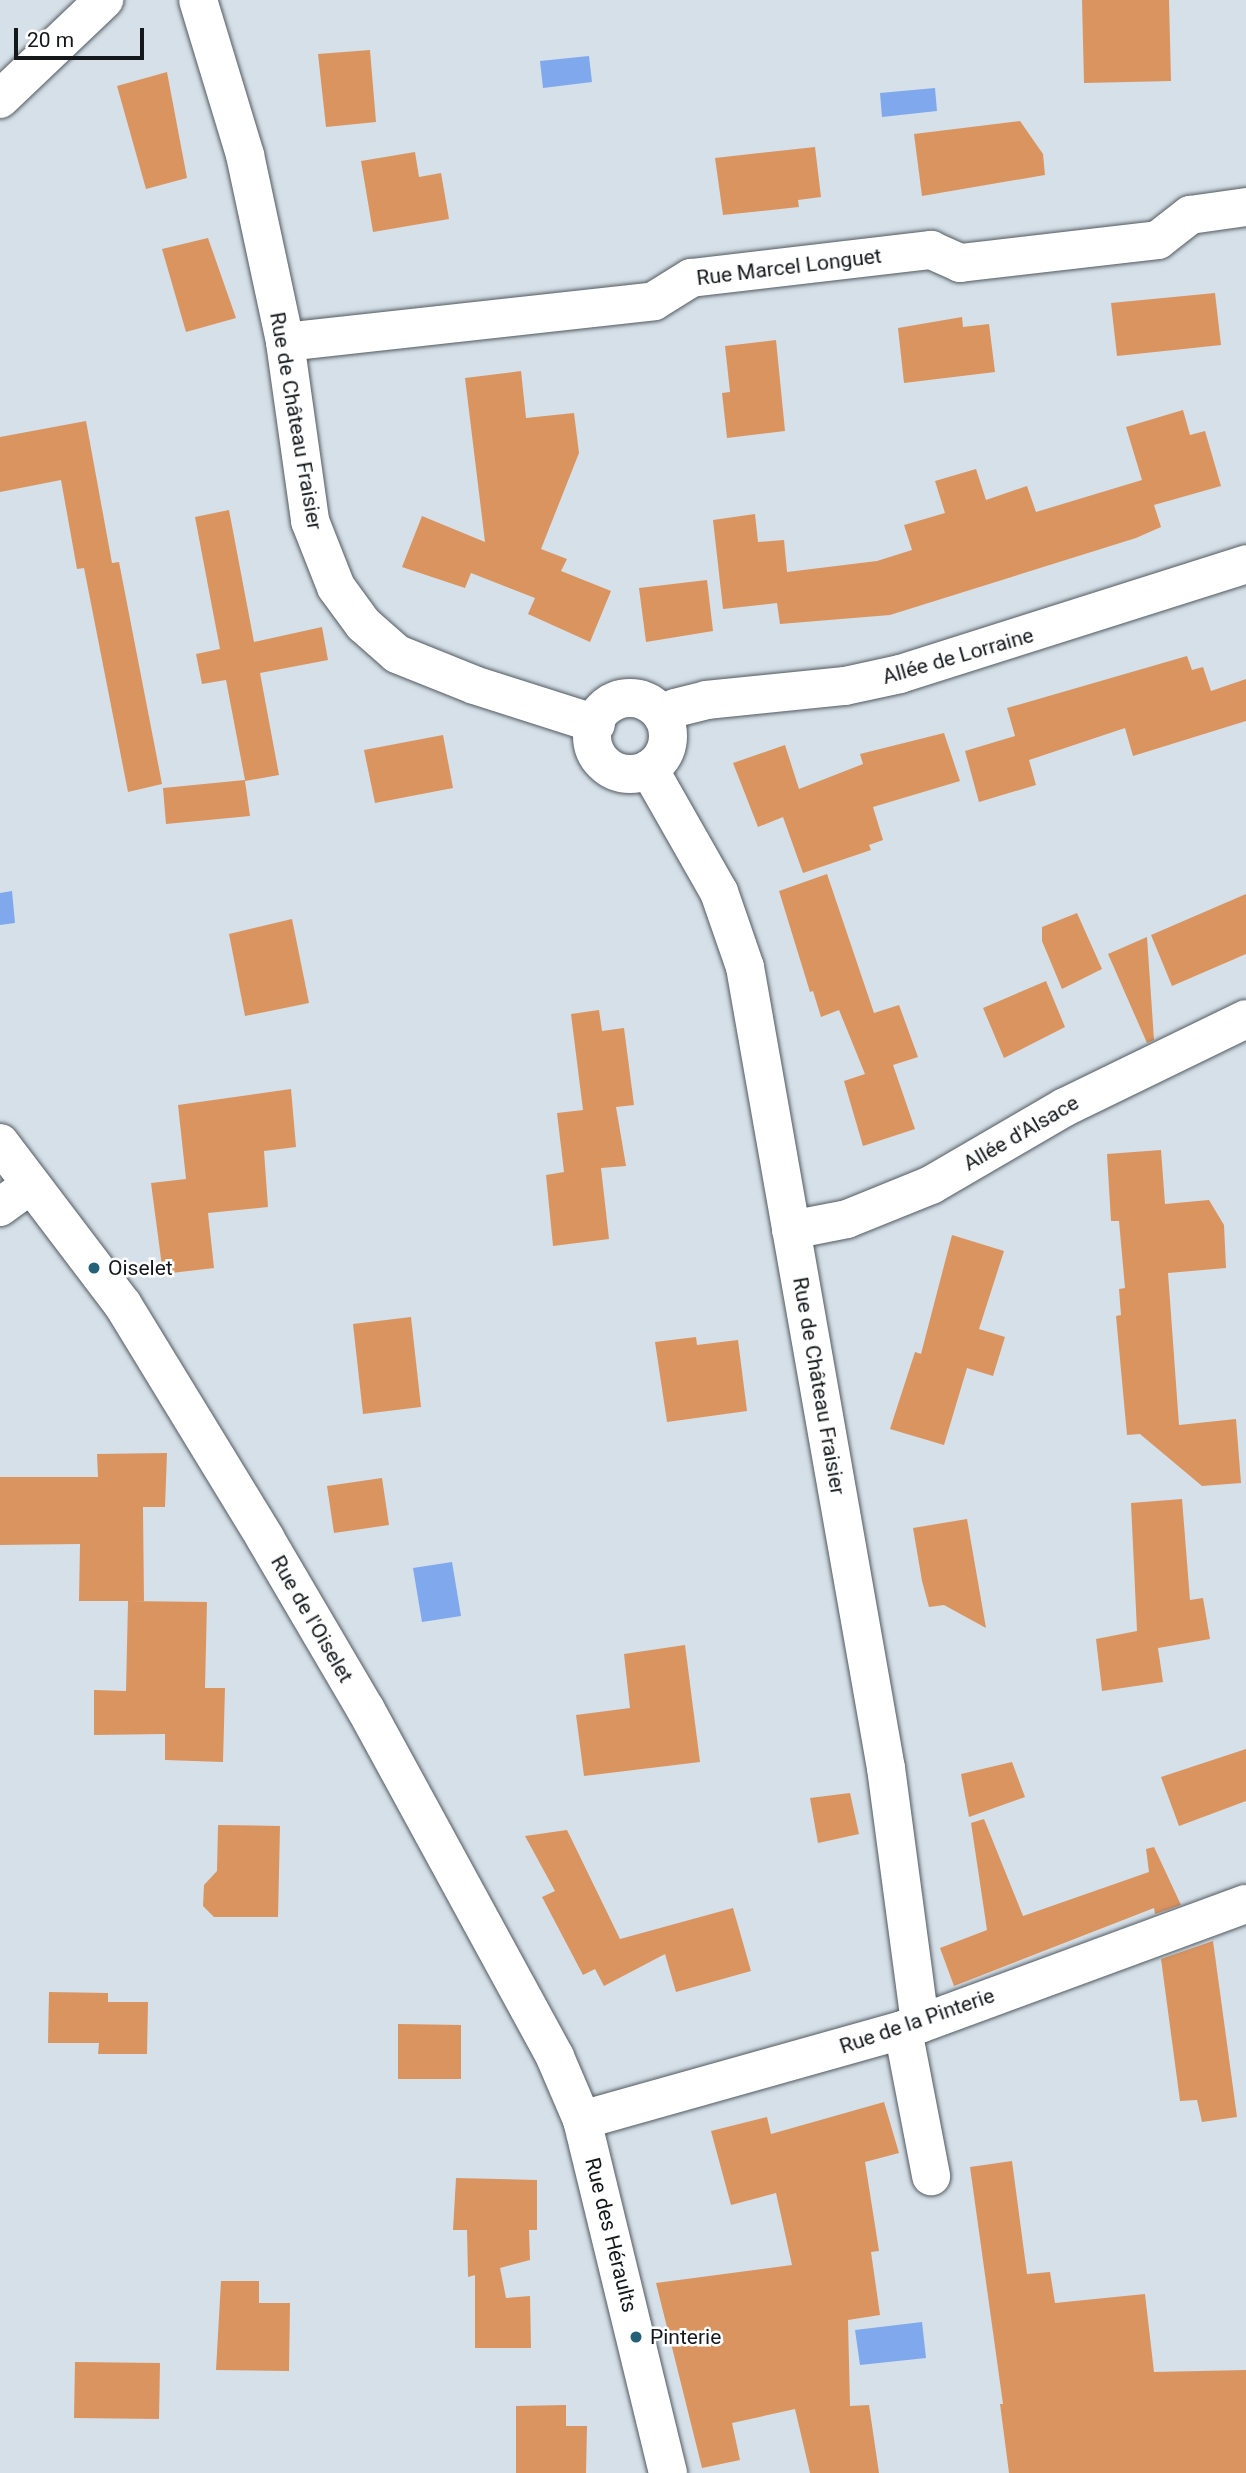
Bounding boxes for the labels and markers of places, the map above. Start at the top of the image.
place label: Oiselet [108,1255,173,1281]
marker: Oiselet [86,1260,102,1276]
place label: Pinterie [650,2324,721,2350]
marker: Pinterie [628,2329,644,2345]

